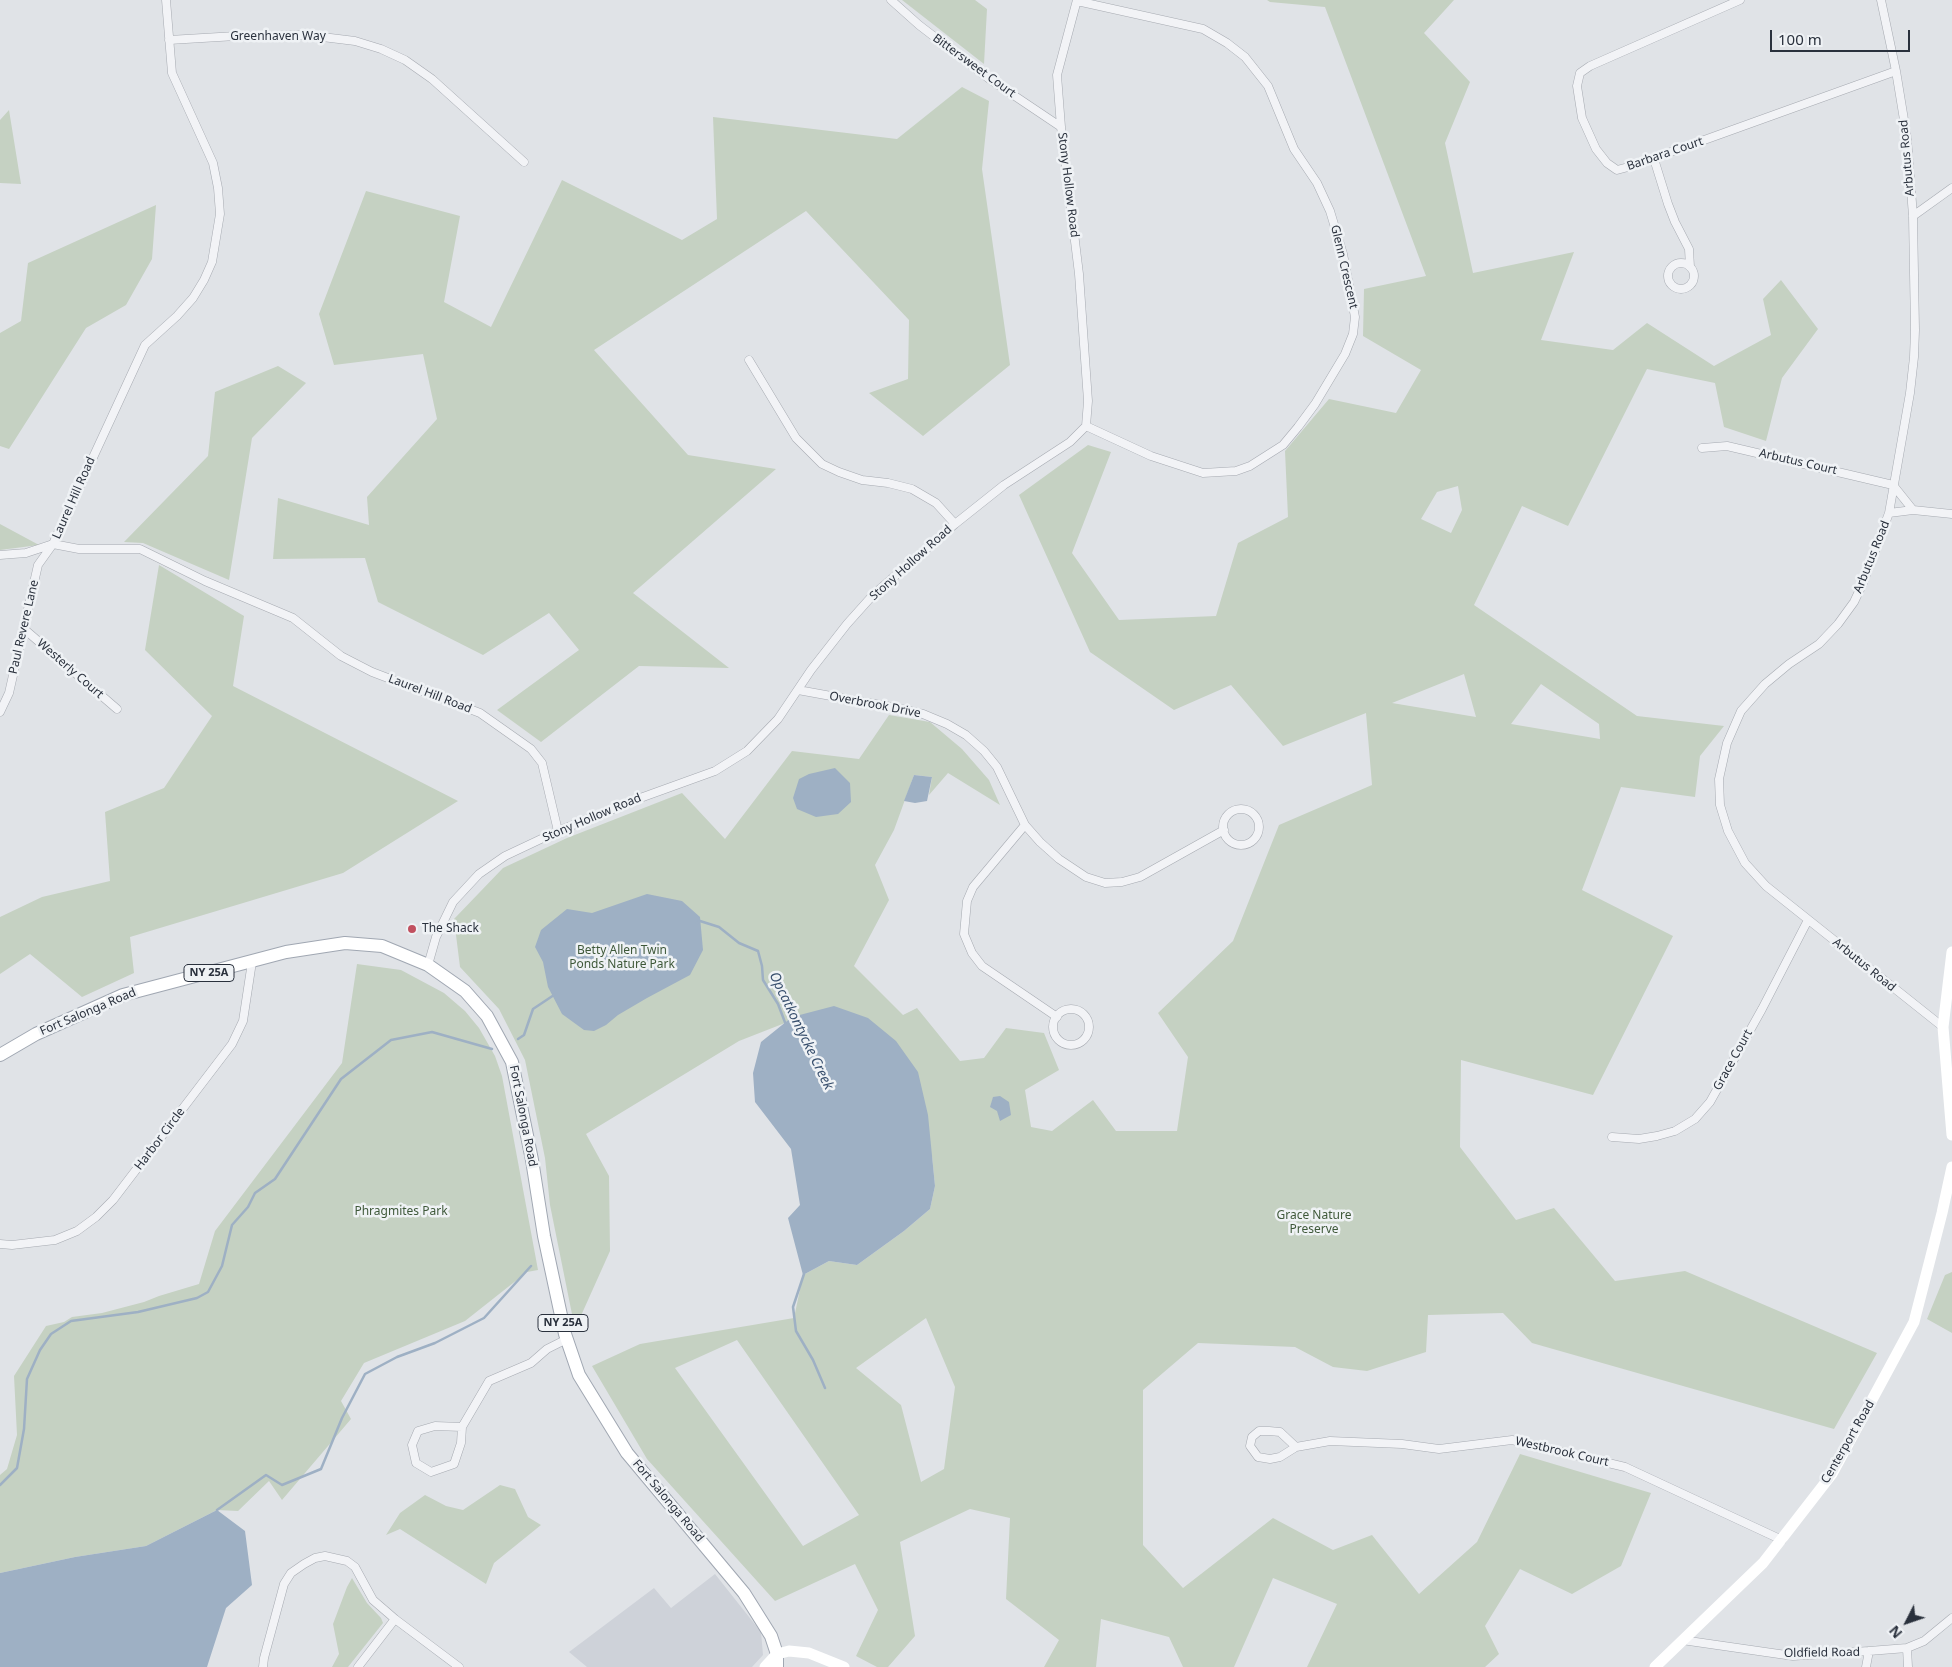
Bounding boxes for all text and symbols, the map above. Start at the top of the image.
scale bar [1772,20,1912,52]
text: 100 m [1778,29,1822,49]
street label: Greenhaven Way [230,30,326,44]
street label: Bittersweet Court [930,31,1018,101]
street label: Arbutus Road [1896,119,1918,197]
street label: Stony Hollow Road [1054,132,1082,238]
street label: Barbara Court [1625,134,1705,174]
street label: Glenn Crescent [1327,224,1361,310]
street label: Arbutus Court [1758,446,1838,478]
street label: Laurel Hill Road [49,455,99,541]
street label: Arbutus Road [1851,519,1893,595]
street label: Stony Hollow Road [867,522,955,604]
street label: Paul Revere Lane [6,578,42,676]
street label: Westerly Court [34,636,106,702]
street label: Laurel Hill Road [386,671,474,717]
street label: Overbrook Drive [828,689,922,721]
street label: Stony Hollow Road [541,791,643,845]
place label: The Shack [422,922,479,936]
marker: The Shack [406,923,418,935]
street label: Arbutus Road [1830,935,1898,995]
park label: Betty Allen Twin Ponds Nature Park [569,944,675,972]
road number: NY 25A [184,964,234,981]
water label: Opcatkontycke Creek [765,969,837,1093]
street label: Fort Salonga Road [38,985,138,1039]
street label: Grace Court [1710,1027,1756,1093]
street label: Fort Salonga Road [506,1064,540,1168]
street label: Harbor Circle [132,1105,188,1173]
park label: Phragmites Park [354,1205,448,1219]
park label: Grace Nature Preserve [1277,1209,1351,1237]
road number: NY 25A [538,1315,588,1332]
street label: Centerport Road [1818,1398,1878,1486]
street label: Westbrook Court [1514,1434,1610,1470]
street label: Fort Salonga Road [629,1457,707,1545]
north arrow [1882,1597,1932,1647]
text: N [1884,1622,1906,1643]
street label: Oldfield Road [1784,1645,1860,1661]

